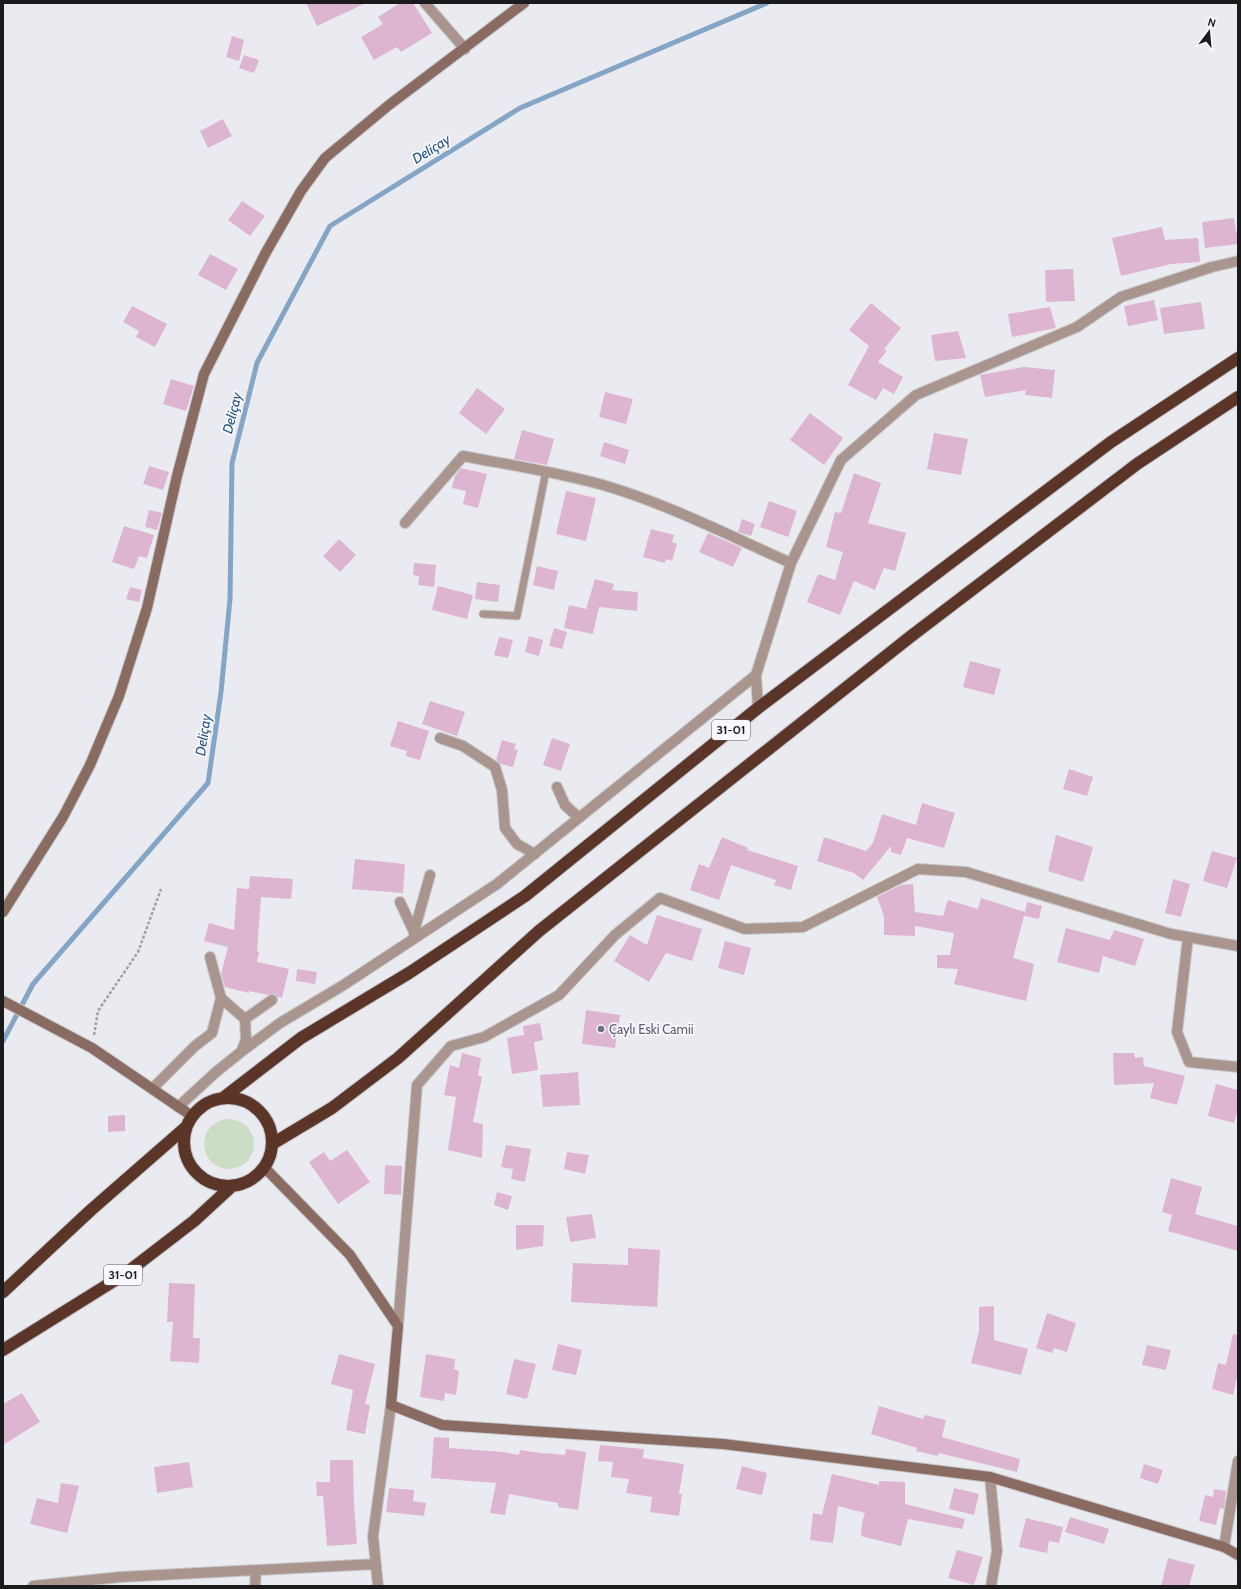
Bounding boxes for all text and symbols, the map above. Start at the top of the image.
north arrow [1189,12,1229,52]
text: N [1206,15,1217,30]
water label: Deliçay [408,130,454,168]
water label: Deliçay [218,390,246,435]
water label: Deliçay [191,712,215,757]
road number: 31-01 [712,720,750,740]
place label: Çaylı Eski Camii [609,1021,694,1037]
marker: Çaylı Eski Camii [596,1024,606,1034]
road number: 31-01 [104,1265,142,1285]

